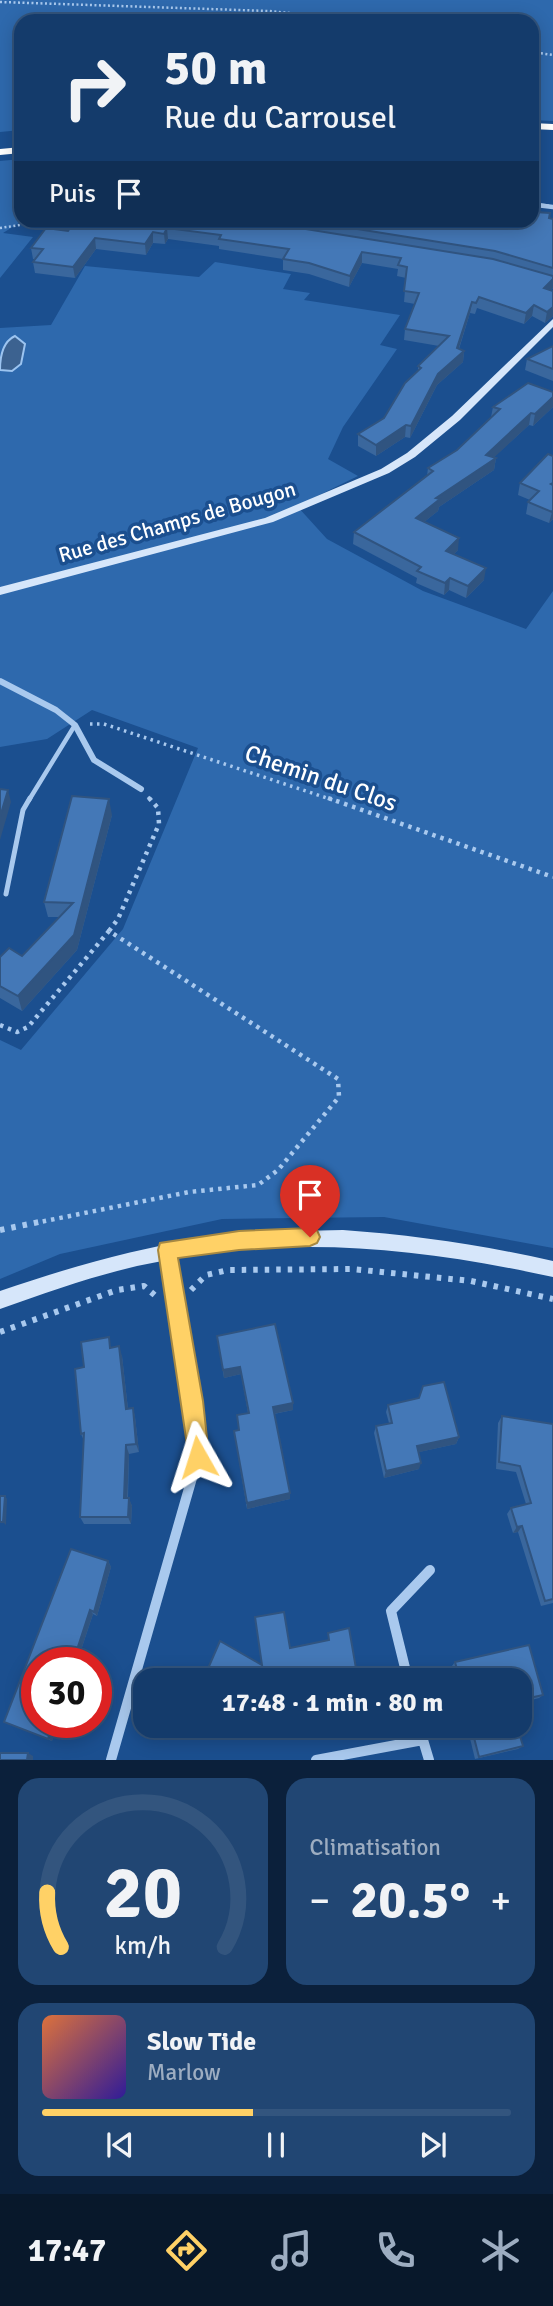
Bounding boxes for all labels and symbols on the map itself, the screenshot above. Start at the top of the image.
street label: Rue des Champs de Bougon [55,476,299,568]
street label: Chemin du Clos [241,738,401,818]
pin [280,1165,340,1237]
position arrow [161,1420,235,1494]
speed limit sign: 30 [21,1647,112,1738]

